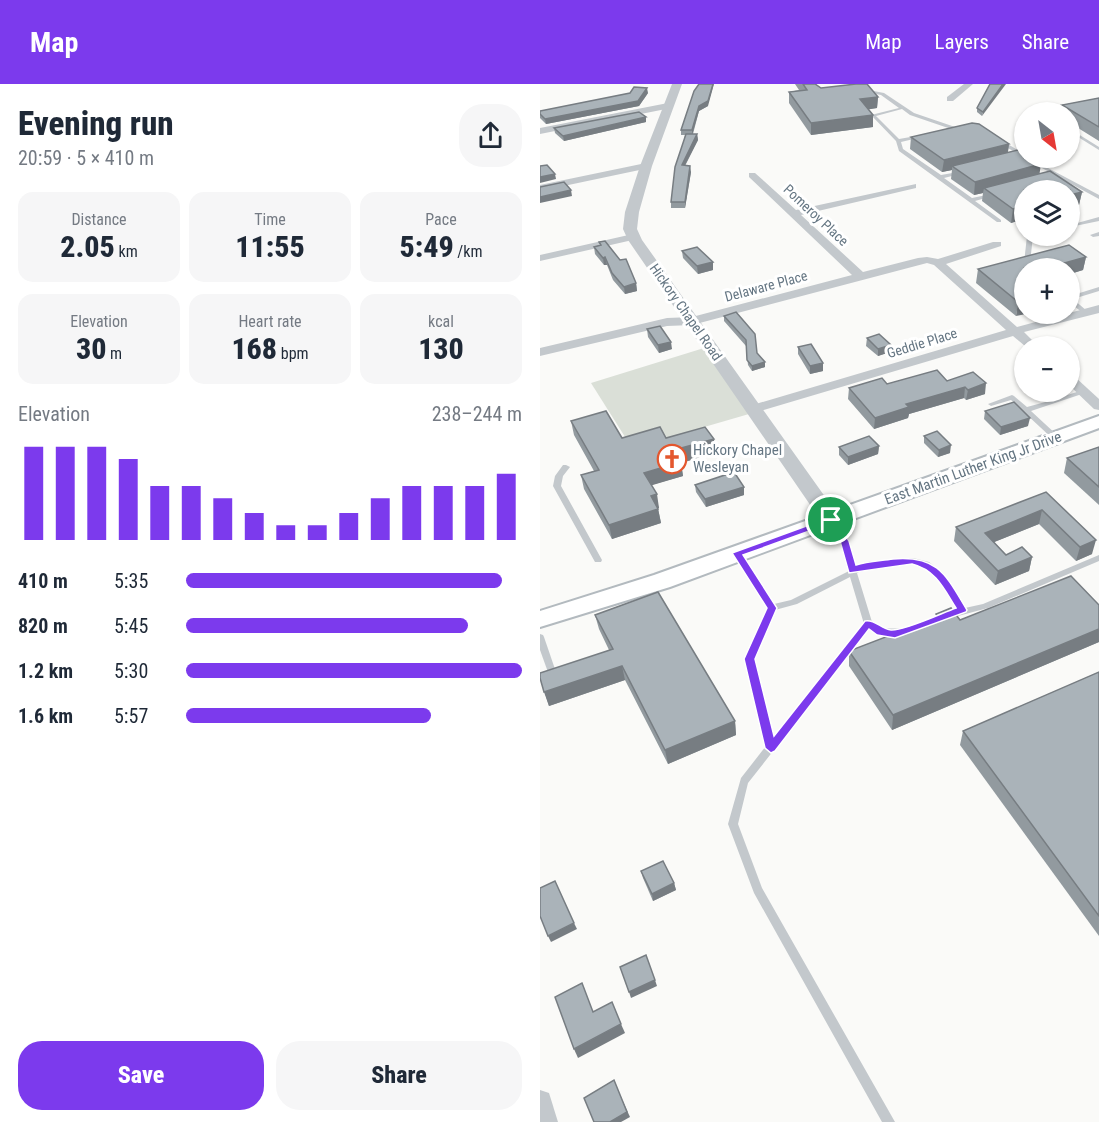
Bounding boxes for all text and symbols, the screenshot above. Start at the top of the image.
text: Map [30,26,78,59]
text: Map [865,30,902,54]
text: Layers [935,30,989,54]
text: Share [1022,30,1069,54]
north arrow [1014,102,1080,168]
map controls [1014,102,1080,402]
text: Evening run [18,104,174,143]
button: share [459,104,522,167]
text: 20:59 · 5 × 410 m [18,146,154,170]
button: layers [1014,180,1080,246]
street label: Pomeroy Place [780,181,852,249]
text: Distance [71,210,127,229]
text: Time [254,210,286,229]
text: Pace [425,210,457,229]
text: 2.05 [60,229,115,264]
text: 11:55 [235,229,305,264]
text: 5:49 [399,229,454,264]
text: km [115,242,138,261]
text: /km [454,242,483,261]
button: + [1014,258,1080,324]
street label: Hickory Chapel Road [647,260,725,364]
street label: Delaware Place [723,267,809,305]
text: Elevation [70,312,128,331]
text: Heart rate [238,312,302,331]
text: kcal [428,312,454,331]
street label: Geddie Place [885,325,959,361]
text: 30 [76,331,106,366]
text: 168 [231,331,277,366]
text: 130 [418,331,464,366]
button: − [1014,336,1080,402]
text: m [106,344,122,363]
text: bpm [277,344,309,363]
text: Elevation [18,402,90,426]
text: 238–244 m [432,402,522,426]
street label: East Martin Luther King Jr Drive [882,428,1064,508]
place label: Hickory Chapel Wesleyan [693,441,782,476]
church icon: Hickory Chapel Wesleyan [656,443,688,475]
pin [805,494,856,545]
icon: arrive [814,503,847,536]
text: 410 m [18,569,68,593]
text: 5:35 [114,569,148,593]
text: 820 m [18,614,68,638]
text: 5:45 [114,614,148,638]
text: 1.2 km [18,659,73,683]
text: 5:30 [114,659,148,683]
text: 1.6 km [18,704,73,728]
text: 5:57 [114,704,148,728]
button: Save [18,1041,264,1110]
button: Share [276,1041,522,1110]

